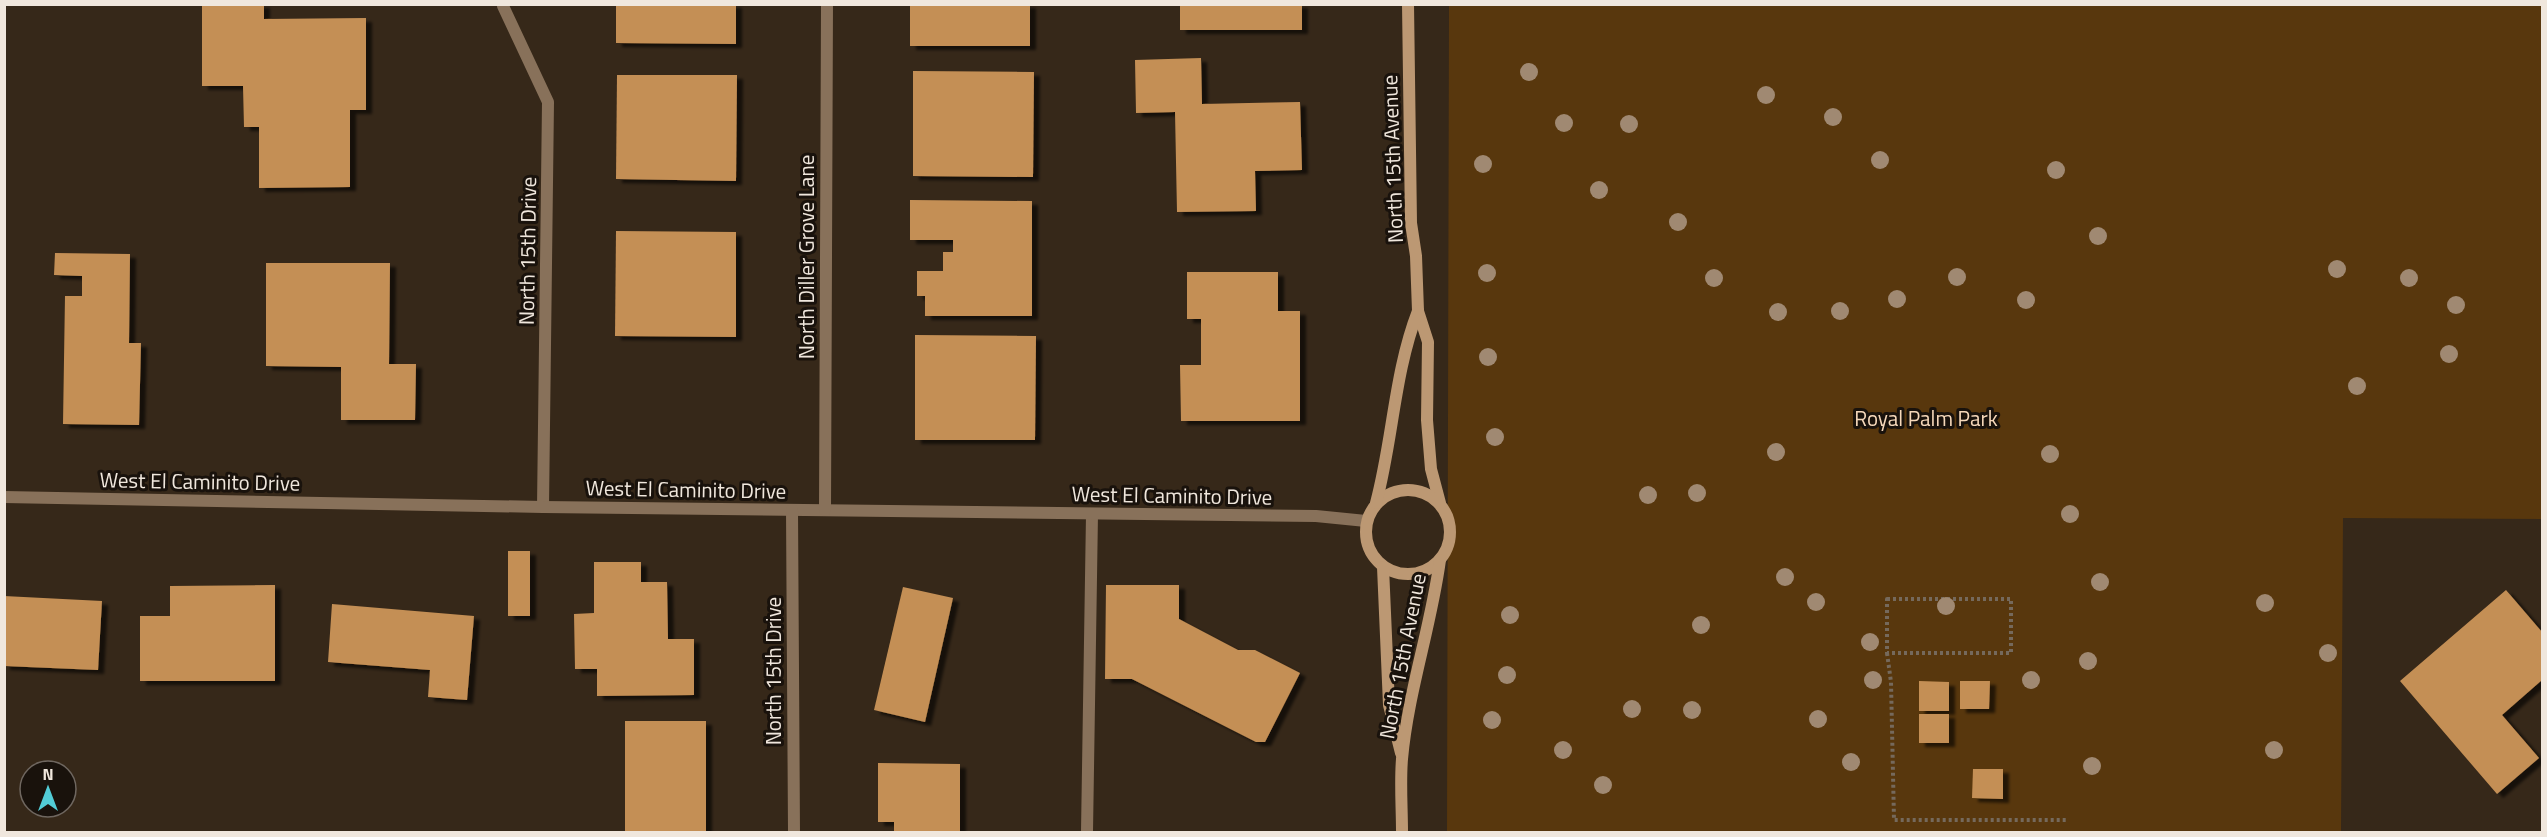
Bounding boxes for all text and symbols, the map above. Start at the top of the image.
street label: North 15th Avenue [1373,74,1411,244]
street label: North Diller Grove Lane [790,155,822,359]
street label: North 15th Drive [510,177,544,325]
park label: Royal Palm Park [1854,402,1998,434]
street label: West El Caminito Drive [99,463,301,499]
street label: West El Caminito Drive [585,471,787,507]
street label: West El Caminito Drive [1071,477,1273,513]
street label: North 15th Avenue [1370,570,1434,742]
street label: North 15th Drive [757,597,789,745]
north arrow [18,759,78,819]
text: N [42,762,54,786]

